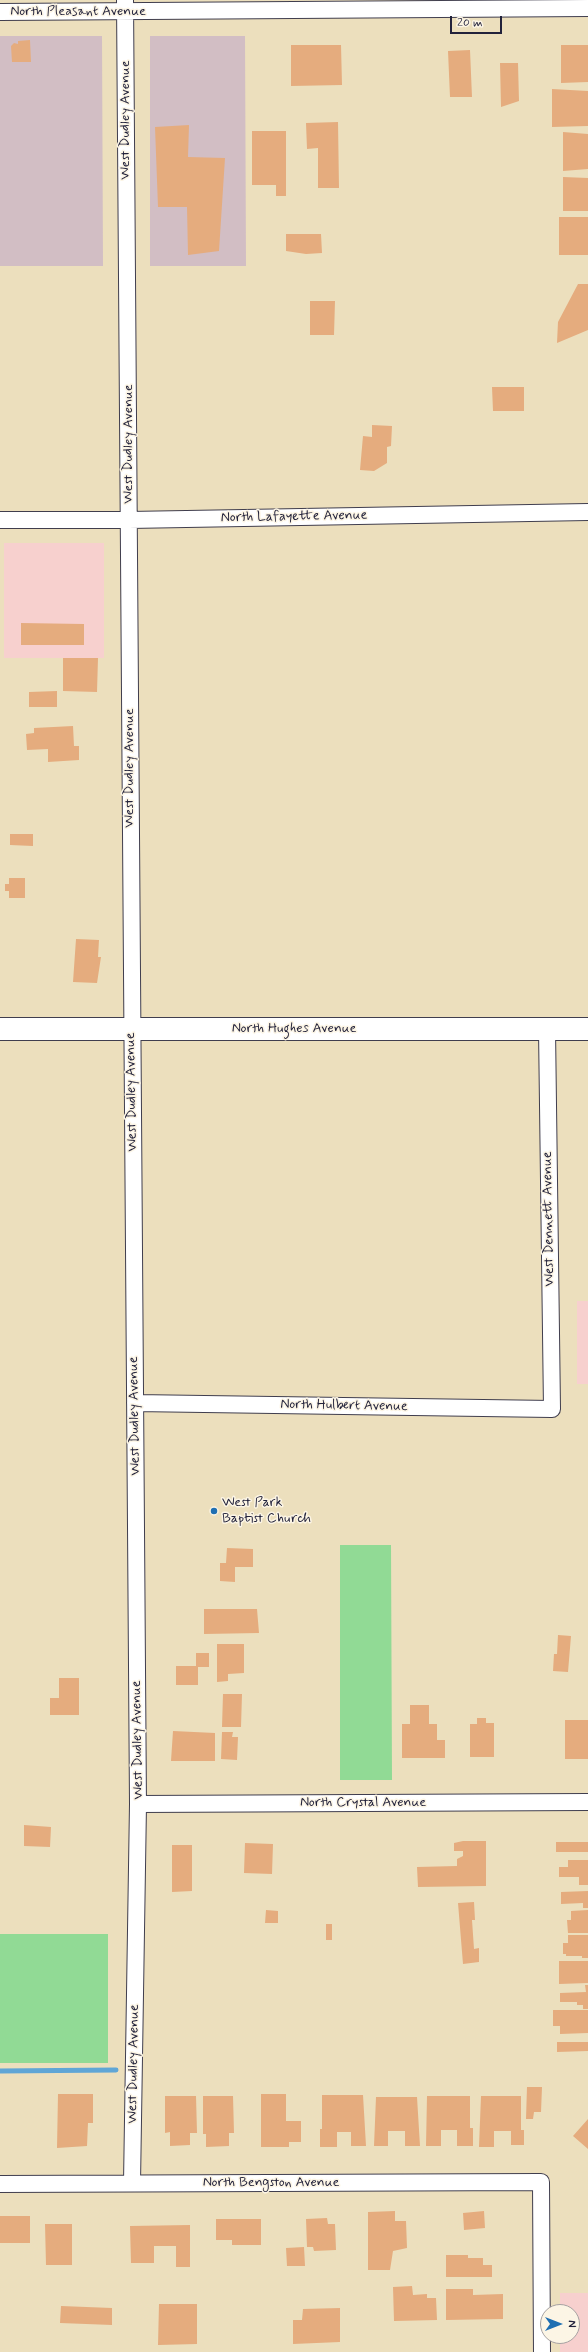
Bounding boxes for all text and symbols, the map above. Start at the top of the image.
street label: North Pleasant Avenue [10,4,146,20]
scale bar [452,8,504,34]
text: 20 m [457,15,483,31]
street label: West Dudley Avenue [118,60,134,180]
street label: West Dudley Avenue [121,384,137,504]
street label: North Lafayette Avenue [221,507,367,527]
street label: West Dudley Avenue [122,708,138,828]
street label: North Hughes Avenue [232,1021,356,1037]
street label: West Dudley Avenue [123,1032,141,1152]
street label: West Dennett Avenue [539,1151,559,1287]
street label: West Dudley Avenue [126,1356,144,1476]
street label: North Hulbert Avenue [280,1396,408,1416]
place label: West Park Baptist Church [222,1495,311,1528]
marker: West Park Baptist Church [209,1506,219,1516]
street label: West Dudley Avenue [129,1680,147,1800]
street label: North Crystal Avenue [300,1795,426,1811]
street label: West Dudley Avenue [125,2004,143,2124]
street label: North Bengston Avenue [203,2175,339,2191]
north arrow [540,2304,580,2344]
text: N [564,2320,578,2328]

